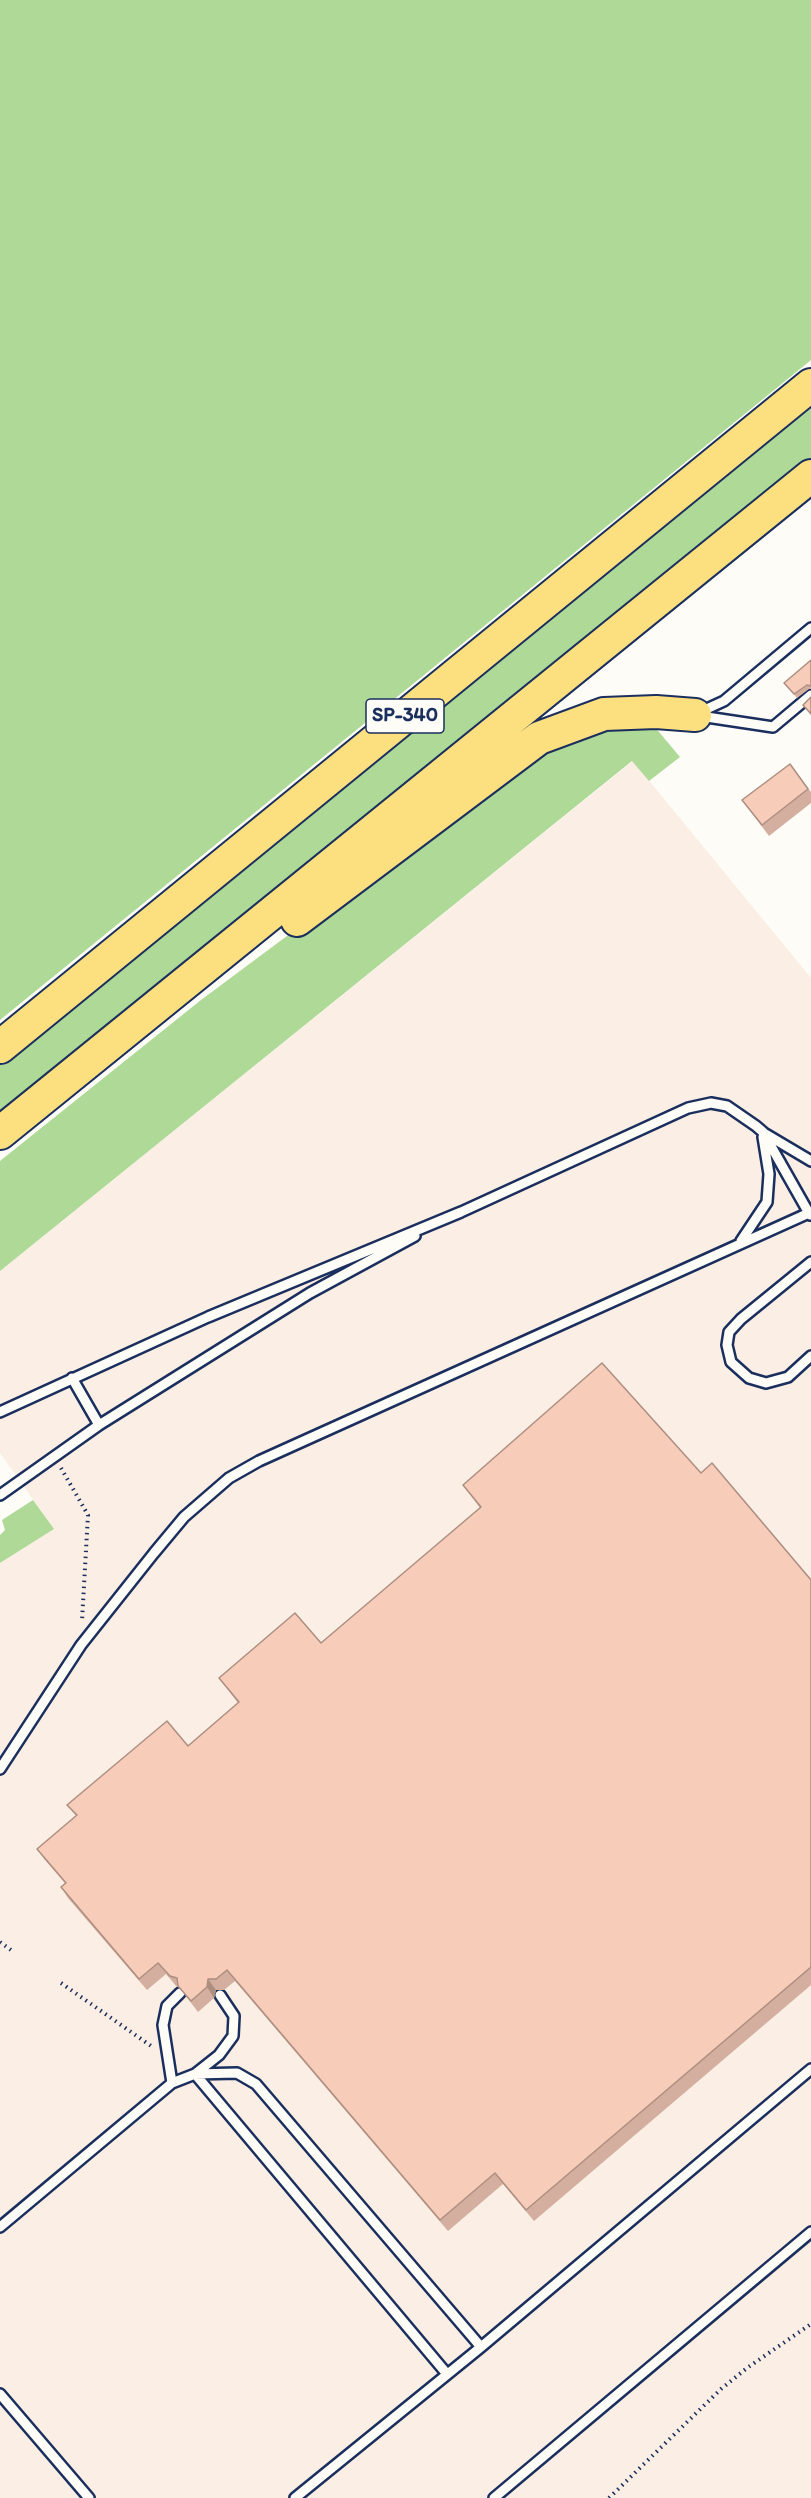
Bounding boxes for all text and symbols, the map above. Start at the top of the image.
road number: SP-340 [366,699,444,733]

